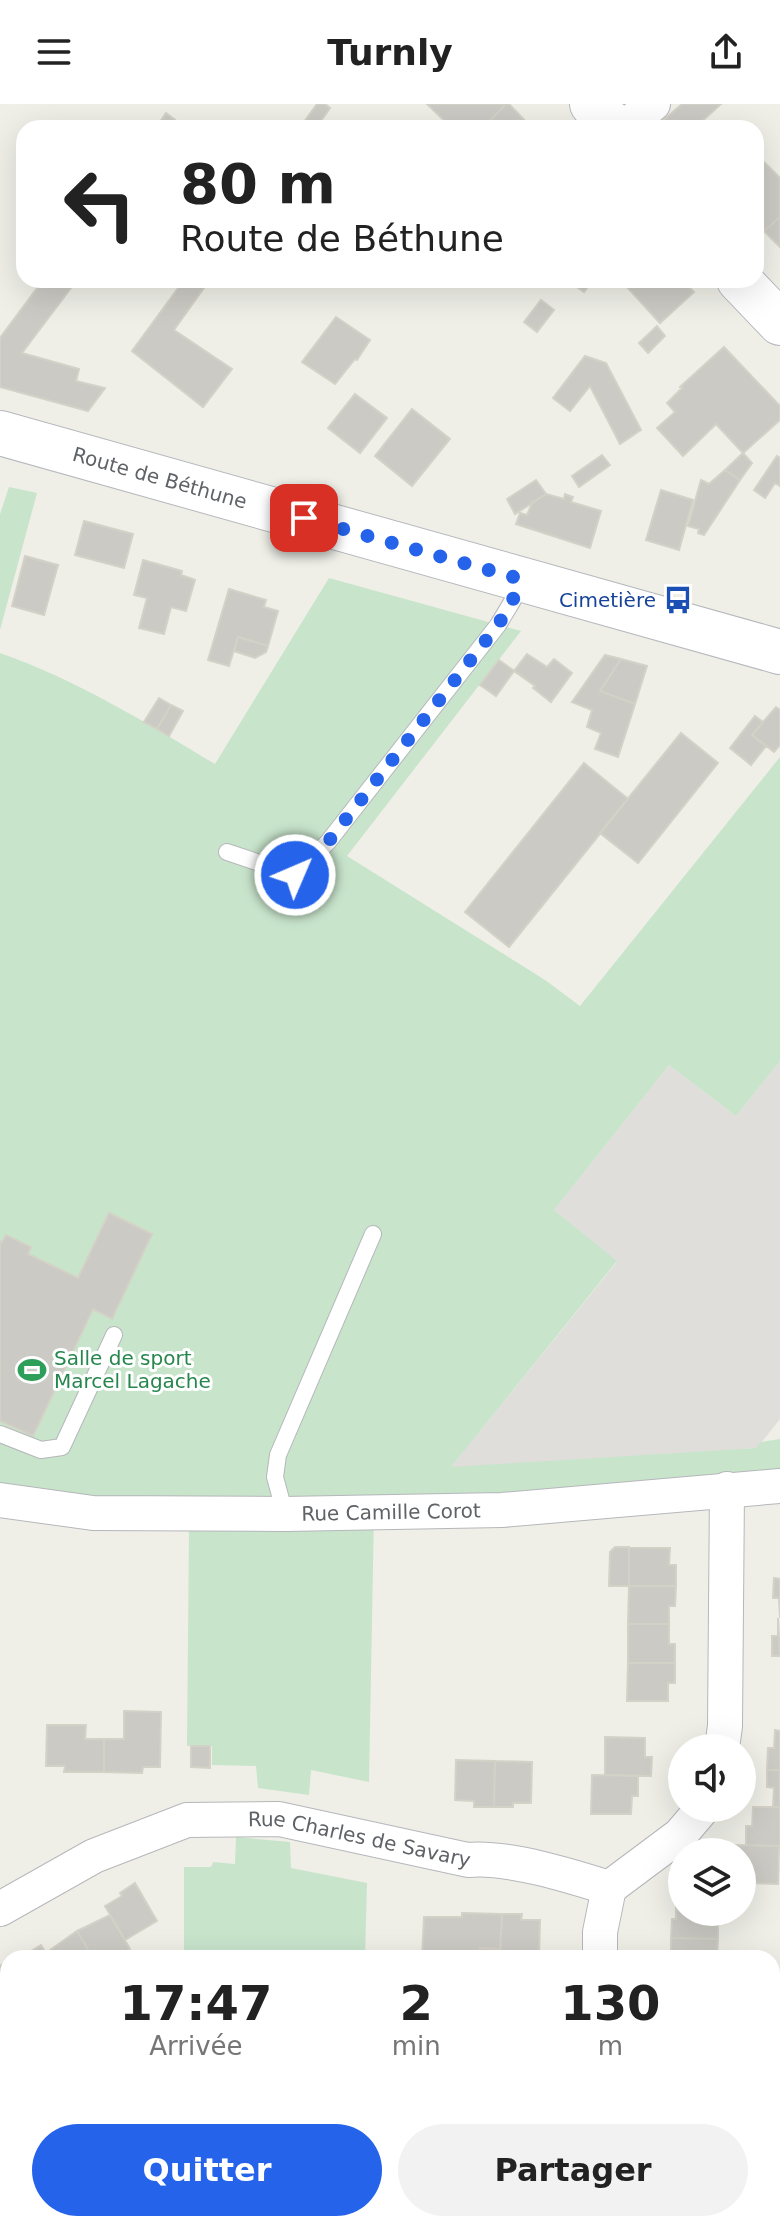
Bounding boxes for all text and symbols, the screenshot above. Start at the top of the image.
icon: menu [32,30,76,74]
icon: share [704,30,748,74]
text: Turnly [327,32,453,73]
text: 80 m [180,151,336,216]
icon: left [48,152,152,256]
text: Route de Béthune [180,218,504,259]
street label: Route de Béthune [70,442,250,514]
pin [270,484,338,552]
icon: arrive [282,496,326,540]
bus stop icon: Cimetière [663,585,693,615]
place label: Cimetière [559,588,656,612]
position arrow [253,833,337,917]
place label: Salle de sport Marcel Lagache [54,1346,211,1393]
sports icon: Salle de sport Marcel Lagache [17,1355,47,1385]
street label: Rue Camille Corot [301,1498,481,1526]
map controls [668,1734,756,1926]
button: sound [668,1734,756,1822]
street label: Rue Charles de Savary [248,1806,473,1872]
button: layers [668,1838,756,1926]
text: 17:47 [119,1975,272,2031]
text: 2 [400,1975,433,2031]
text: 130 [560,1975,660,2031]
text: Arrivée [149,2031,243,2061]
text: min [392,2031,441,2061]
text: m [598,2031,623,2061]
button: Quitter [32,2124,382,2216]
button: Partager [398,2124,748,2216]

